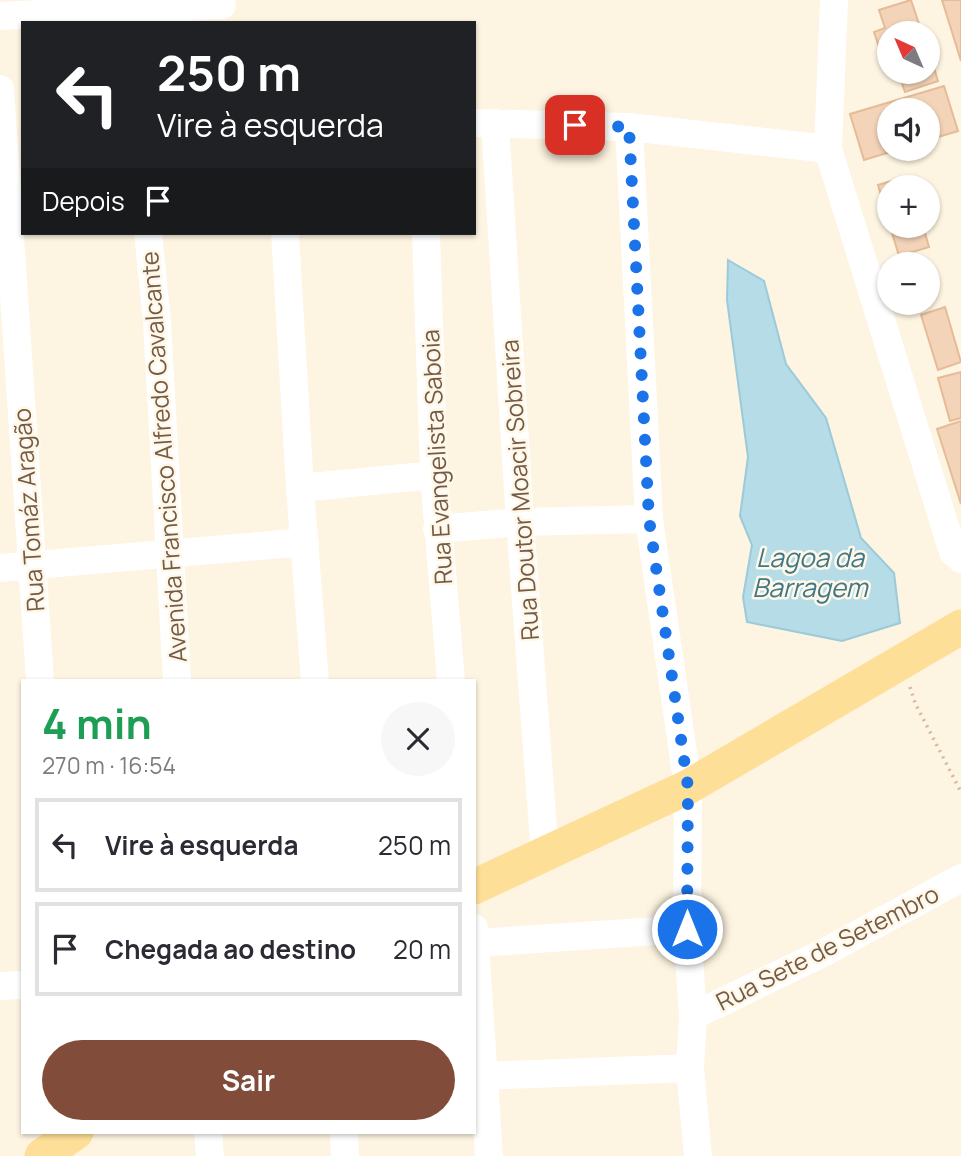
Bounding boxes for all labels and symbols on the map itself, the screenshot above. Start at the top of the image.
north arrow [877,21,940,84]
pin [545,95,605,155]
street label: Avenida Francisco Alfredo Cavalcante [132,250,194,664]
street label: Rua Evangelista Saboia [413,329,459,585]
street label: Rua Doutor Moacir Sobreira [492,339,546,641]
street label: Rua Tomáz Aragão [4,407,52,613]
water label: Lagoa da Barragem [752,539,870,605]
street label: Rua Sete de Setembro [710,876,944,1018]
position arrow [650,892,724,966]

